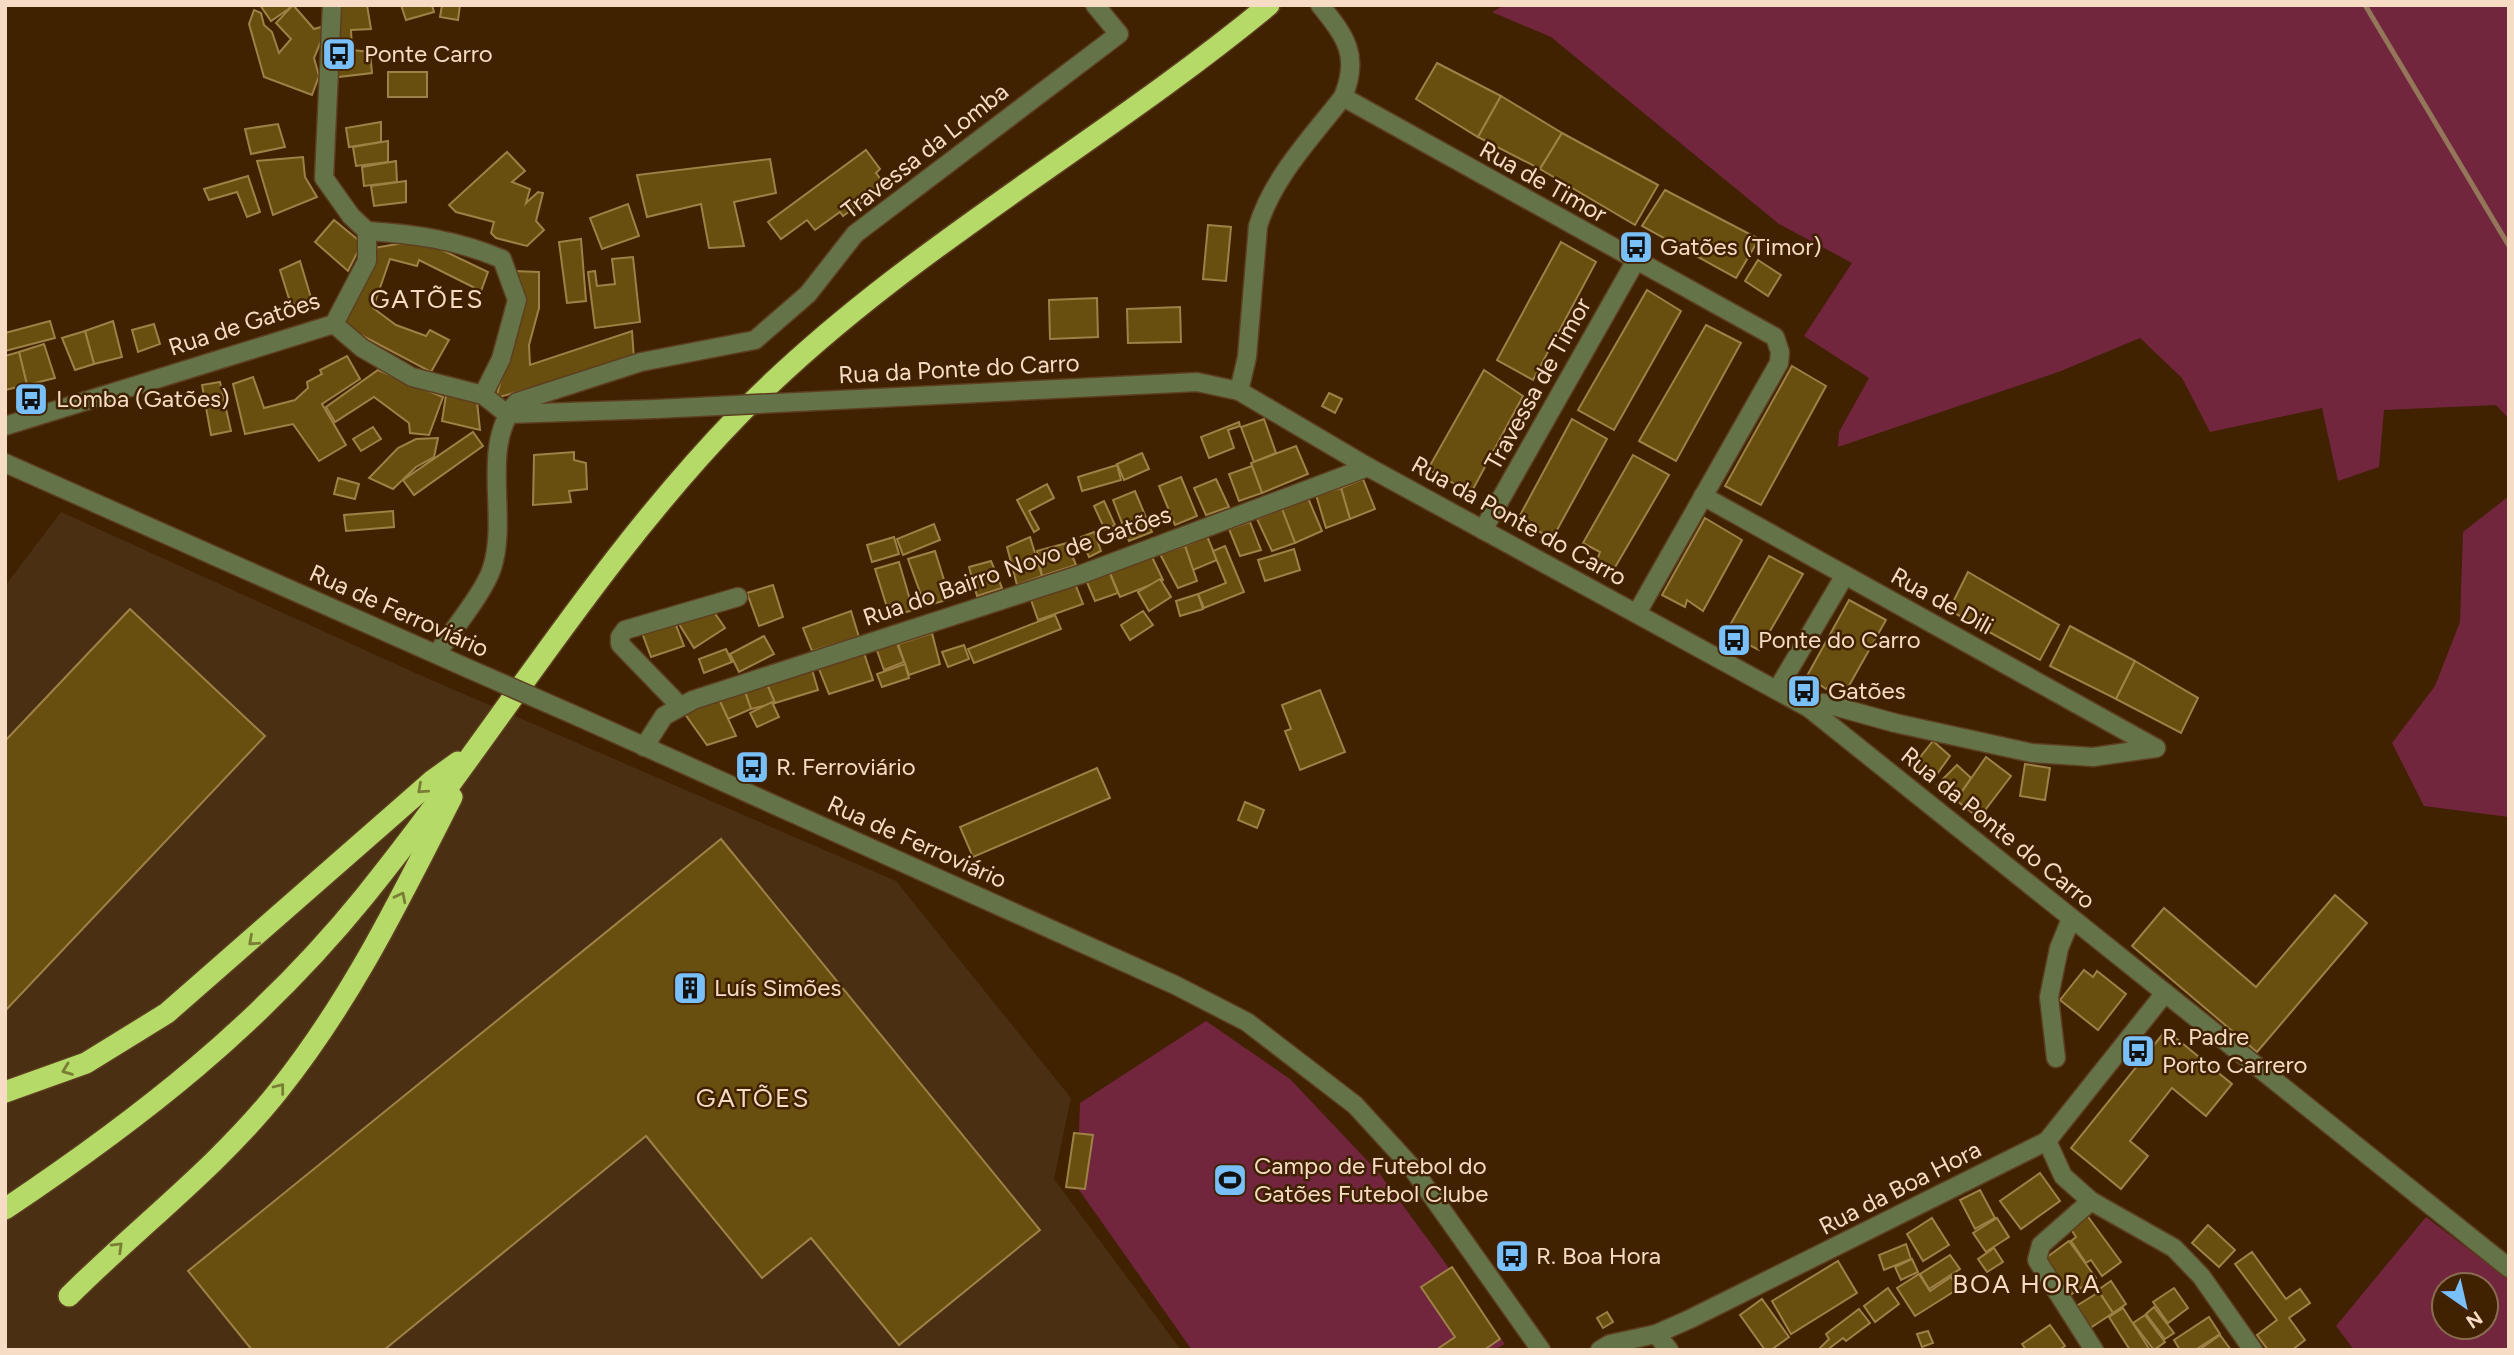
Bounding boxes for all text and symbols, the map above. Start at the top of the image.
bus stop icon: Ponte Carro [320,35,358,73]
place label: Ponte Carro [364,39,493,68]
street label: Travessa da Lomba [836,77,1014,225]
street label: Rua de Timor [1475,135,1612,228]
bus stop icon: Gatões (Timor) [1617,228,1655,266]
place label: Gatões (Timor) [1660,232,1822,261]
district label: GATÕES [370,283,484,315]
street label: Rua de Gatões [165,285,323,362]
street label: Travessa de Timor [1478,293,1597,475]
street label: Rua da Ponte do Carro [838,348,1080,389]
bus stop icon: Lomba (Gatões) [12,380,50,418]
place label: Lomba (Gatões) [56,384,230,413]
street label: Rua da Ponte do Carro [1407,449,1632,592]
street label: Rua do Bairro Novo de Gatões [859,499,1175,632]
street label: Rua de Ferroviário [305,558,493,663]
street label: Rua de Dili [1886,561,1999,641]
bus stop icon: Ponte do Carro [1715,621,1753,659]
place label: Ponte do Carro [1758,625,1921,654]
bus stop icon: Gatões [1785,672,1823,710]
place label: Gatões [1828,676,1906,705]
street label: Rua da Ponte do Carro [1895,740,2101,915]
bus stop icon: R. Ferroviário [733,748,771,786]
place label: R. Ferroviário [776,752,916,781]
one-way arrow [417,781,430,793]
street label: Rua de Ferroviário [823,789,1011,894]
one-way arrow [393,891,407,904]
one-way arrow [248,933,261,945]
building icon: Luís Simões [671,969,709,1007]
place label: Luís Simões [714,973,842,1002]
place label: R. Padre Porto Carrero [2162,1022,2307,1079]
bus stop icon: R. Padre Porto Carrero [2119,1032,2157,1070]
one-way arrow [62,1062,74,1076]
district label: GATÕES [696,1082,810,1114]
one-way arrow [271,1084,284,1096]
street label: Rua da Boa Hora [1814,1134,1986,1241]
place label: Campo de Futebol do Gatões Futebol Clube [1254,1151,1488,1208]
sports icon: Campo de Futebol do Gatões Futebol Clube [1211,1161,1249,1199]
bus stop icon: R. Boa Hora [1493,1237,1531,1275]
place label: R. Boa Hora [1536,1241,1661,1270]
one-way arrow [109,1243,122,1256]
district label: BOA HORA [1952,1268,2102,1300]
north arrow [2430,1271,2500,1341]
text: N [2462,1306,2487,1333]

